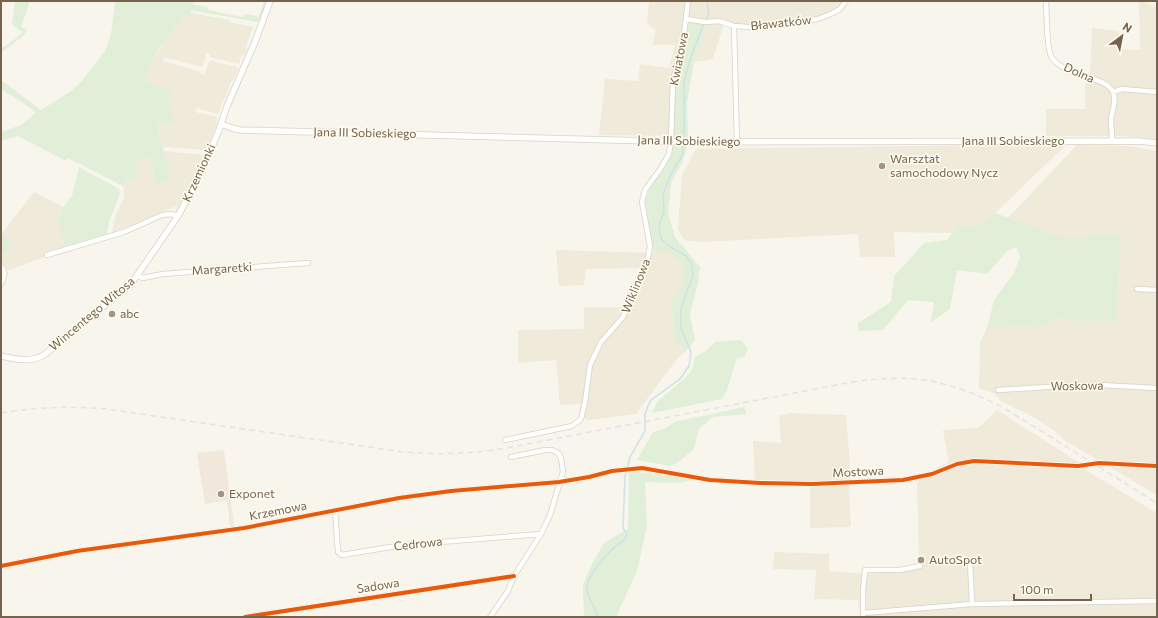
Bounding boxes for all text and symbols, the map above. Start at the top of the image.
street label: Bławatków [750,12,812,32]
north arrow [1102,16,1142,56]
text: N [1121,19,1135,35]
street label: Kwiatowa [666,31,690,87]
street label: Dolna [1062,59,1097,85]
street label: Jana III Sobieskiego [313,124,417,141]
street label: Jana III Sobieskiego [637,132,741,149]
street label: Jana III Sobieskiego [961,133,1065,148]
street label: Krzemionki [179,141,218,204]
place label: Warsztat samochodowy Nycz [890,151,998,179]
marker: Warsztat samochodowy Nycz [877,161,887,171]
street label: Wiklinowa [618,256,652,315]
street label: Margaretki [191,259,253,277]
street label: Wincentego Witosa [46,273,137,353]
place label: abc [120,306,139,320]
marker: abc [107,309,117,319]
street label: Woskowa [1050,378,1104,392]
street label: Mostowa [832,463,884,479]
place label: Exponet [229,486,275,500]
marker: Exponet [216,489,226,499]
street label: Krzemowa [248,498,308,522]
street label: Cedrowa [393,533,443,553]
place label: AutoSpot [929,552,982,566]
marker: AutoSpot [916,555,926,565]
street label: Sadowa [356,575,400,595]
scale bar [1014,576,1091,602]
text: 100 m [1020,582,1054,596]

